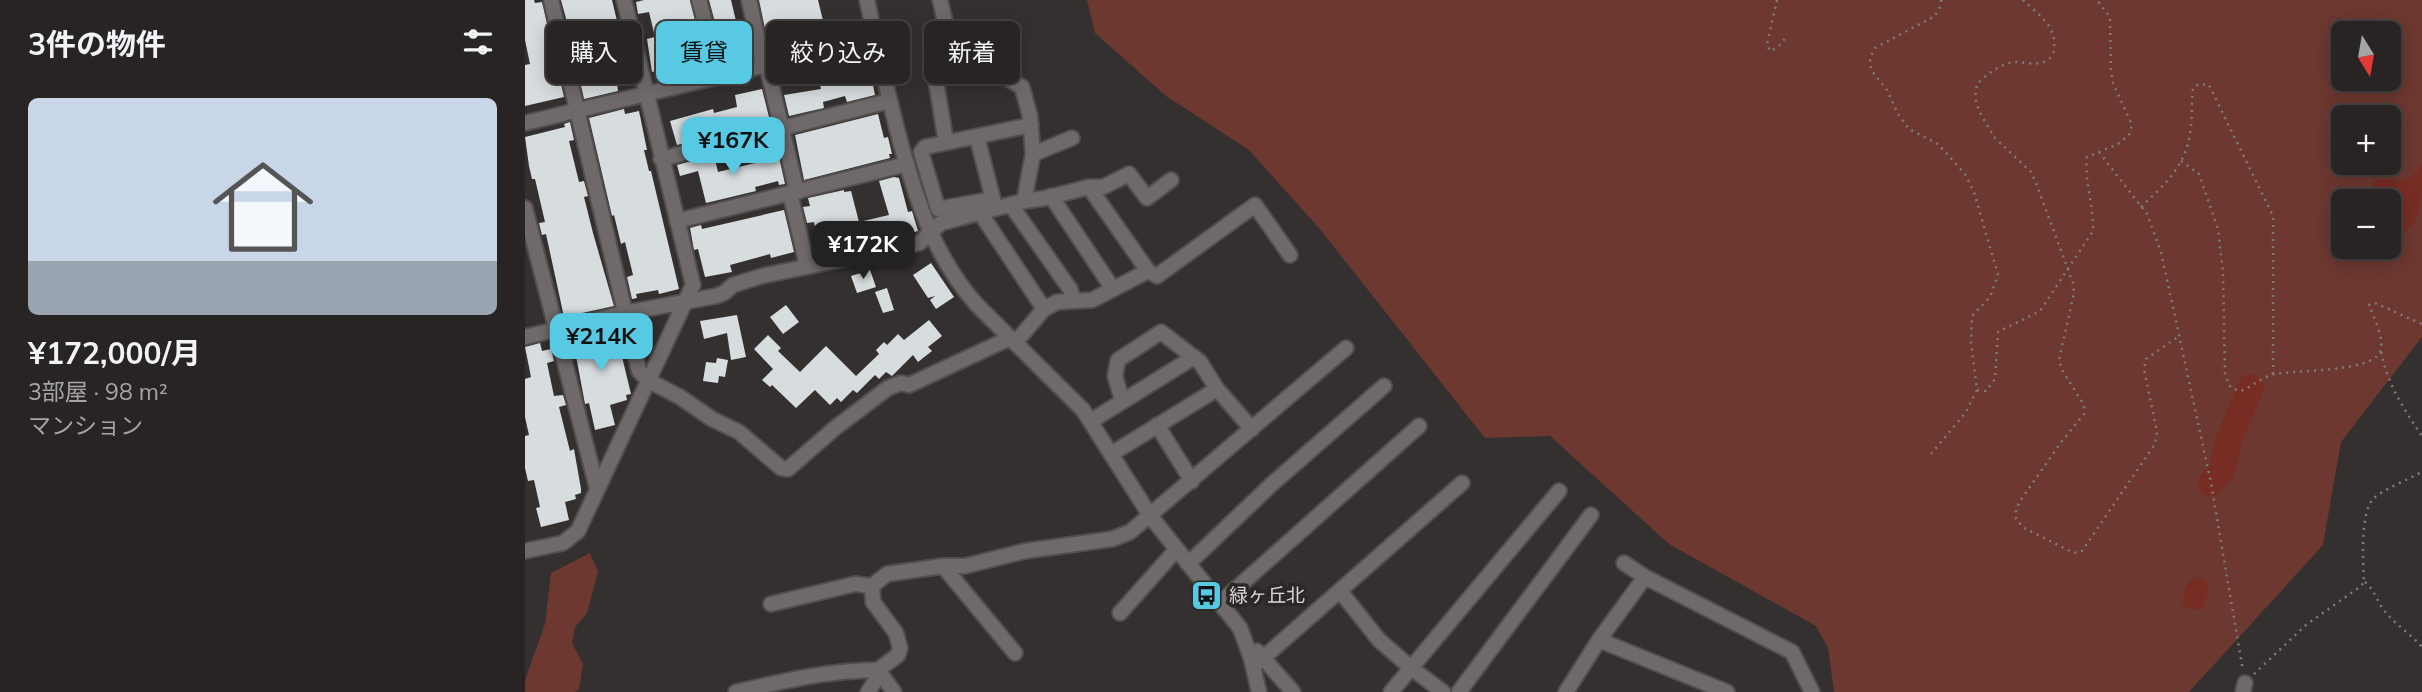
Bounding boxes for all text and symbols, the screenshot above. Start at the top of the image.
chip: 購入 [546,21,642,84]
chip: 賃貸 [656,21,752,84]
chip: 絞り込み [766,21,910,84]
chip: 新着 [924,21,1020,84]
north arrow [2331,21,2401,91]
map controls [2331,21,2401,259]
icon: filters [459,23,497,61]
text: 3件の物件 [28,25,166,63]
button: + [2331,105,2401,175]
pin: ¥167K [684,118,782,177]
text: ¥167K [698,125,768,154]
icon: home [200,144,326,270]
button: − [2331,189,2401,259]
pin: ¥172K [814,222,912,281]
text: ¥172K [828,229,898,258]
pin: ¥214K [552,314,650,373]
text: ¥214K [566,321,636,350]
text: ¥172,000/月 [28,334,201,372]
text: 3部屋 · 98 m² [28,377,168,406]
text: マンション [28,411,143,440]
bus stop icon: 緑ヶ丘北 [1189,578,1223,612]
place label: 緑ヶ丘北 [1229,583,1305,607]

